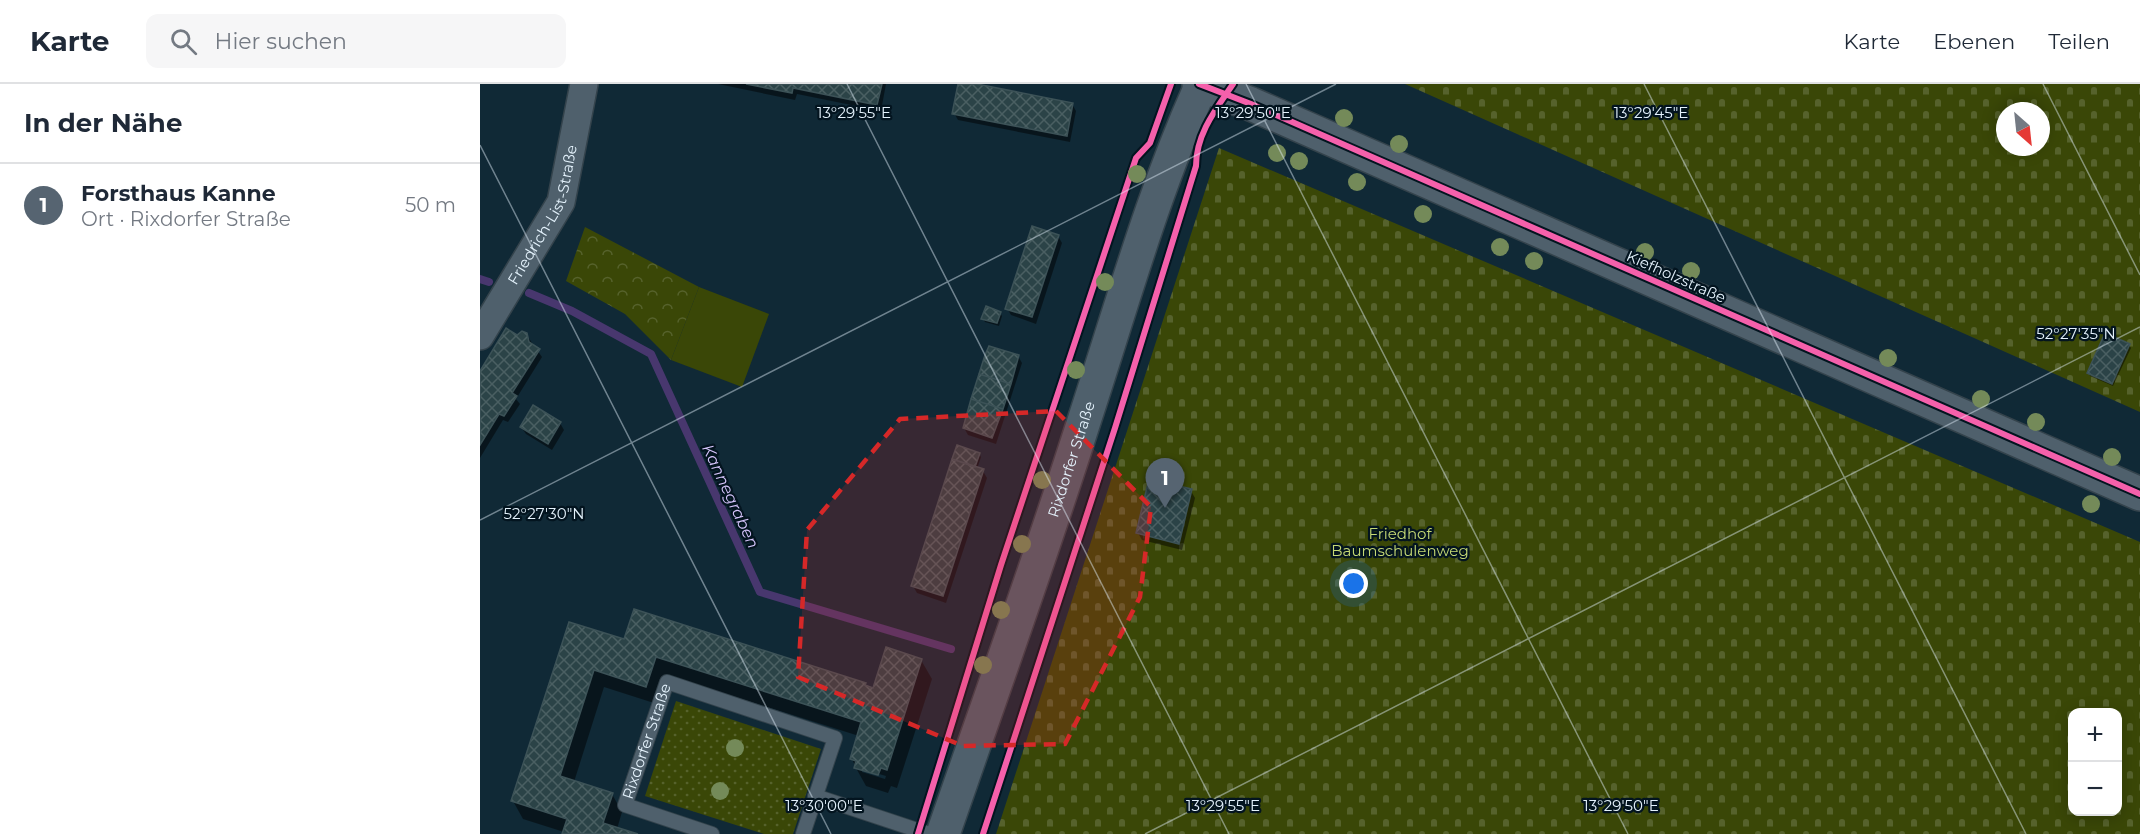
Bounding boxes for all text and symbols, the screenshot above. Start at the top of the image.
search box [146,14,566,68]
text: Karte [30,24,110,58]
icon: search [167,25,200,58]
text: Hier suchen [215,28,347,55]
text: Karte [1844,29,1900,54]
text: Ebenen [1933,29,2015,54]
text: Teilen [2048,29,2110,54]
north arrow [1996,102,2050,156]
text: 13°29'55"E [817,103,891,122]
text: 13°29'50"E [1215,103,1291,122]
text: 13°29'45"E [1614,103,1688,122]
text: In der Nähe [24,107,182,139]
street label: Friedrich-List-Straße [503,143,581,288]
text: Forsthaus Kanne [81,180,276,207]
text: 1 [40,193,47,217]
text: 50 m [405,193,456,217]
text: Ort · Rixdorfer Straße [81,207,291,231]
street label: Kiefholzstraße [1624,246,1729,307]
text: 52°27'35"N [2036,324,2116,343]
street label: Rixdorfer Straße [1043,399,1099,520]
water label: Kannegraben [698,441,763,551]
pin: 1 [1146,458,1184,508]
text: 52°27'30"N [503,504,585,523]
park label: Friedhof Baumschulenweg [1331,524,1469,560]
your location [1339,569,1368,598]
street label: Rixdorfer Straße [618,681,675,801]
map controls [2068,708,2122,816]
button: + [2068,708,2122,762]
button: − [2068,762,2122,816]
text: 13°30'00"E [785,796,863,815]
text: 13°29'55"E [1186,796,1260,815]
text: 13°29'50"E [1583,796,1659,815]

